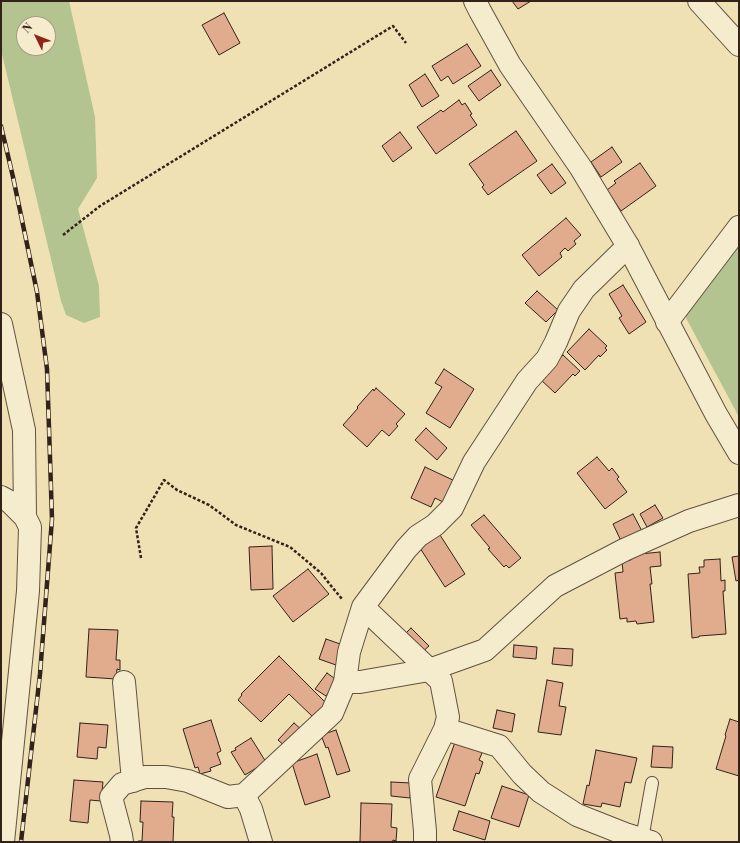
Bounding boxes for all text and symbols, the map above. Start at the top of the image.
north arrow [16,16,56,56]
text: N [20,21,36,36]

